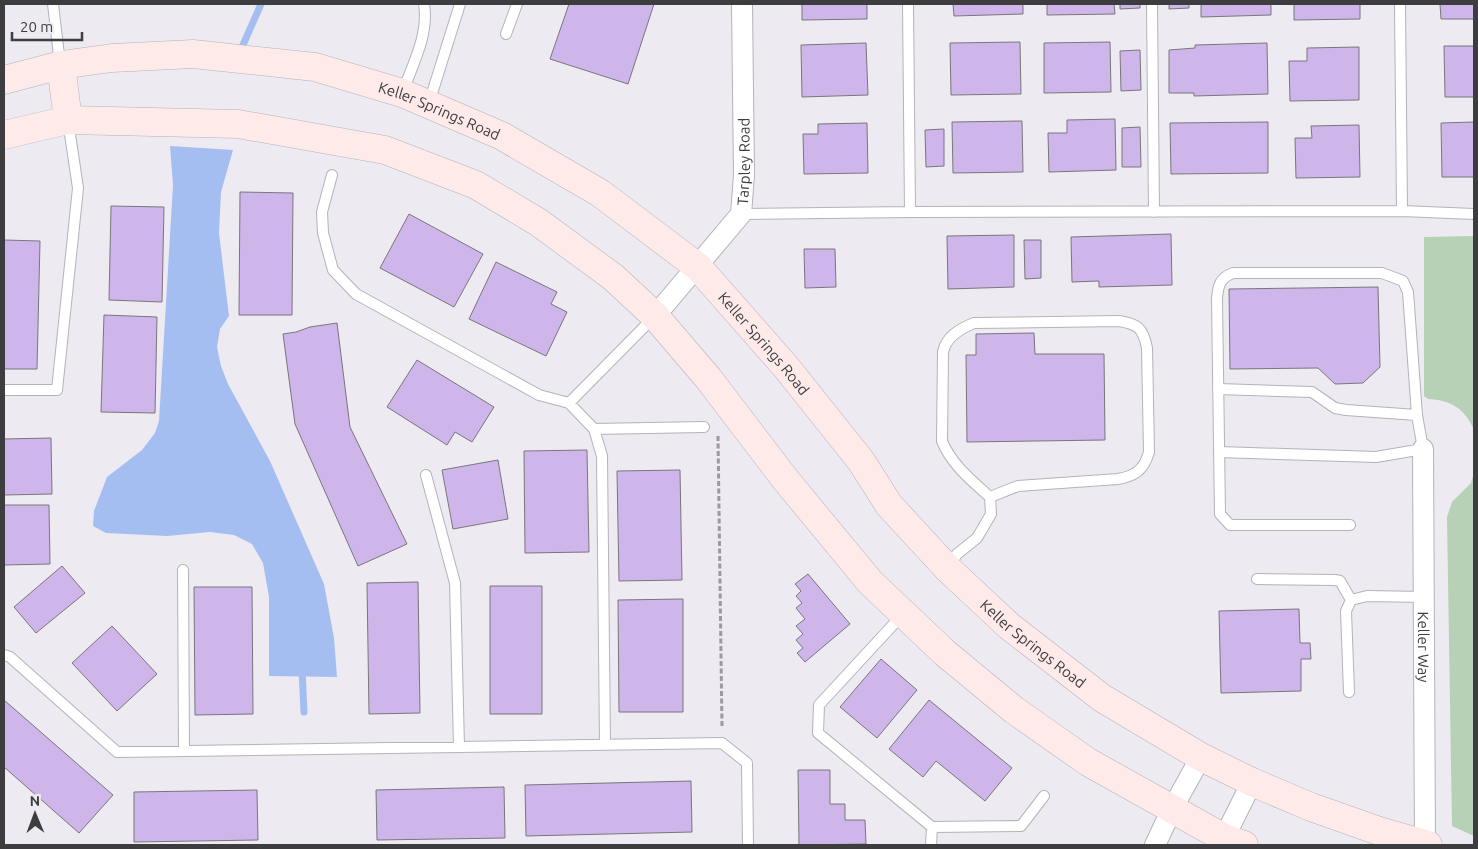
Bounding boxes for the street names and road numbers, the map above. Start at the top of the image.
street label: Keller Springs Road [376,78,503,143]
street label: Tarpley Road [733,118,753,206]
street label: Keller Springs Road [715,288,813,398]
street label: Keller Springs Road [977,596,1089,691]
street label: Keller Way [1415,611,1433,683]

